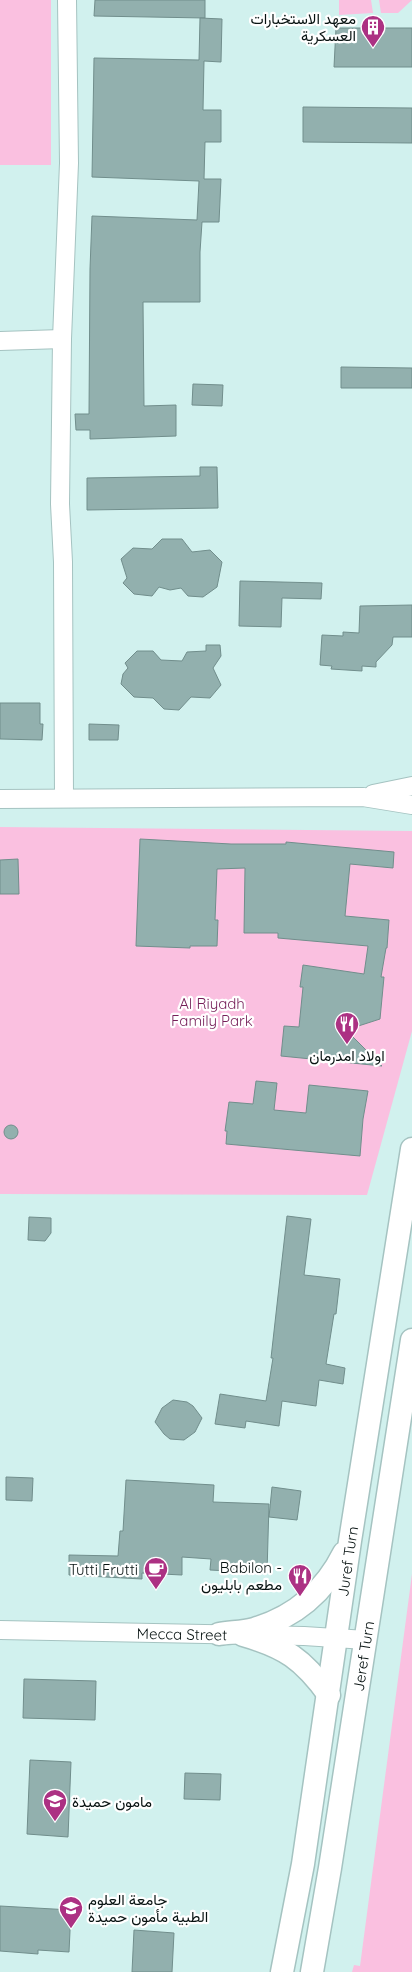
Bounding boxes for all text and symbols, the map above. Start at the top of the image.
place label: معهد الاستخبارات العسكرية [251,9,356,45]
building icon: معهد الاستخبارات العسكرية [360,14,386,48]
park label: Al Riyadh Family Park [171,994,253,1030]
restaurant icon: اولاد امدرمان [334,1011,360,1045]
place label: اولاد امدرمان [309,1046,385,1065]
street label: Juref Turn [333,1525,362,1598]
cafe icon: Tutti Frutti [143,1556,169,1590]
place label: Babilon - مطعم بابليون [201,1558,282,1595]
place label: Tutti Frutti [69,1560,138,1579]
restaurant icon: Babilon - مطعم بابليون [287,1563,313,1597]
street label: Jeref Turn [348,1620,378,1693]
street label: Mecca Street [136,1623,227,1644]
school or university icon: مامون حميدة [42,1788,68,1822]
place label: مامون حميدة [72,1792,152,1811]
place label: جامعة العلوم الطبية مأمون حميدة [88,1890,208,1926]
school or university icon: جامعة العلوم الطبية مأمون حميدة [58,1895,84,1929]

